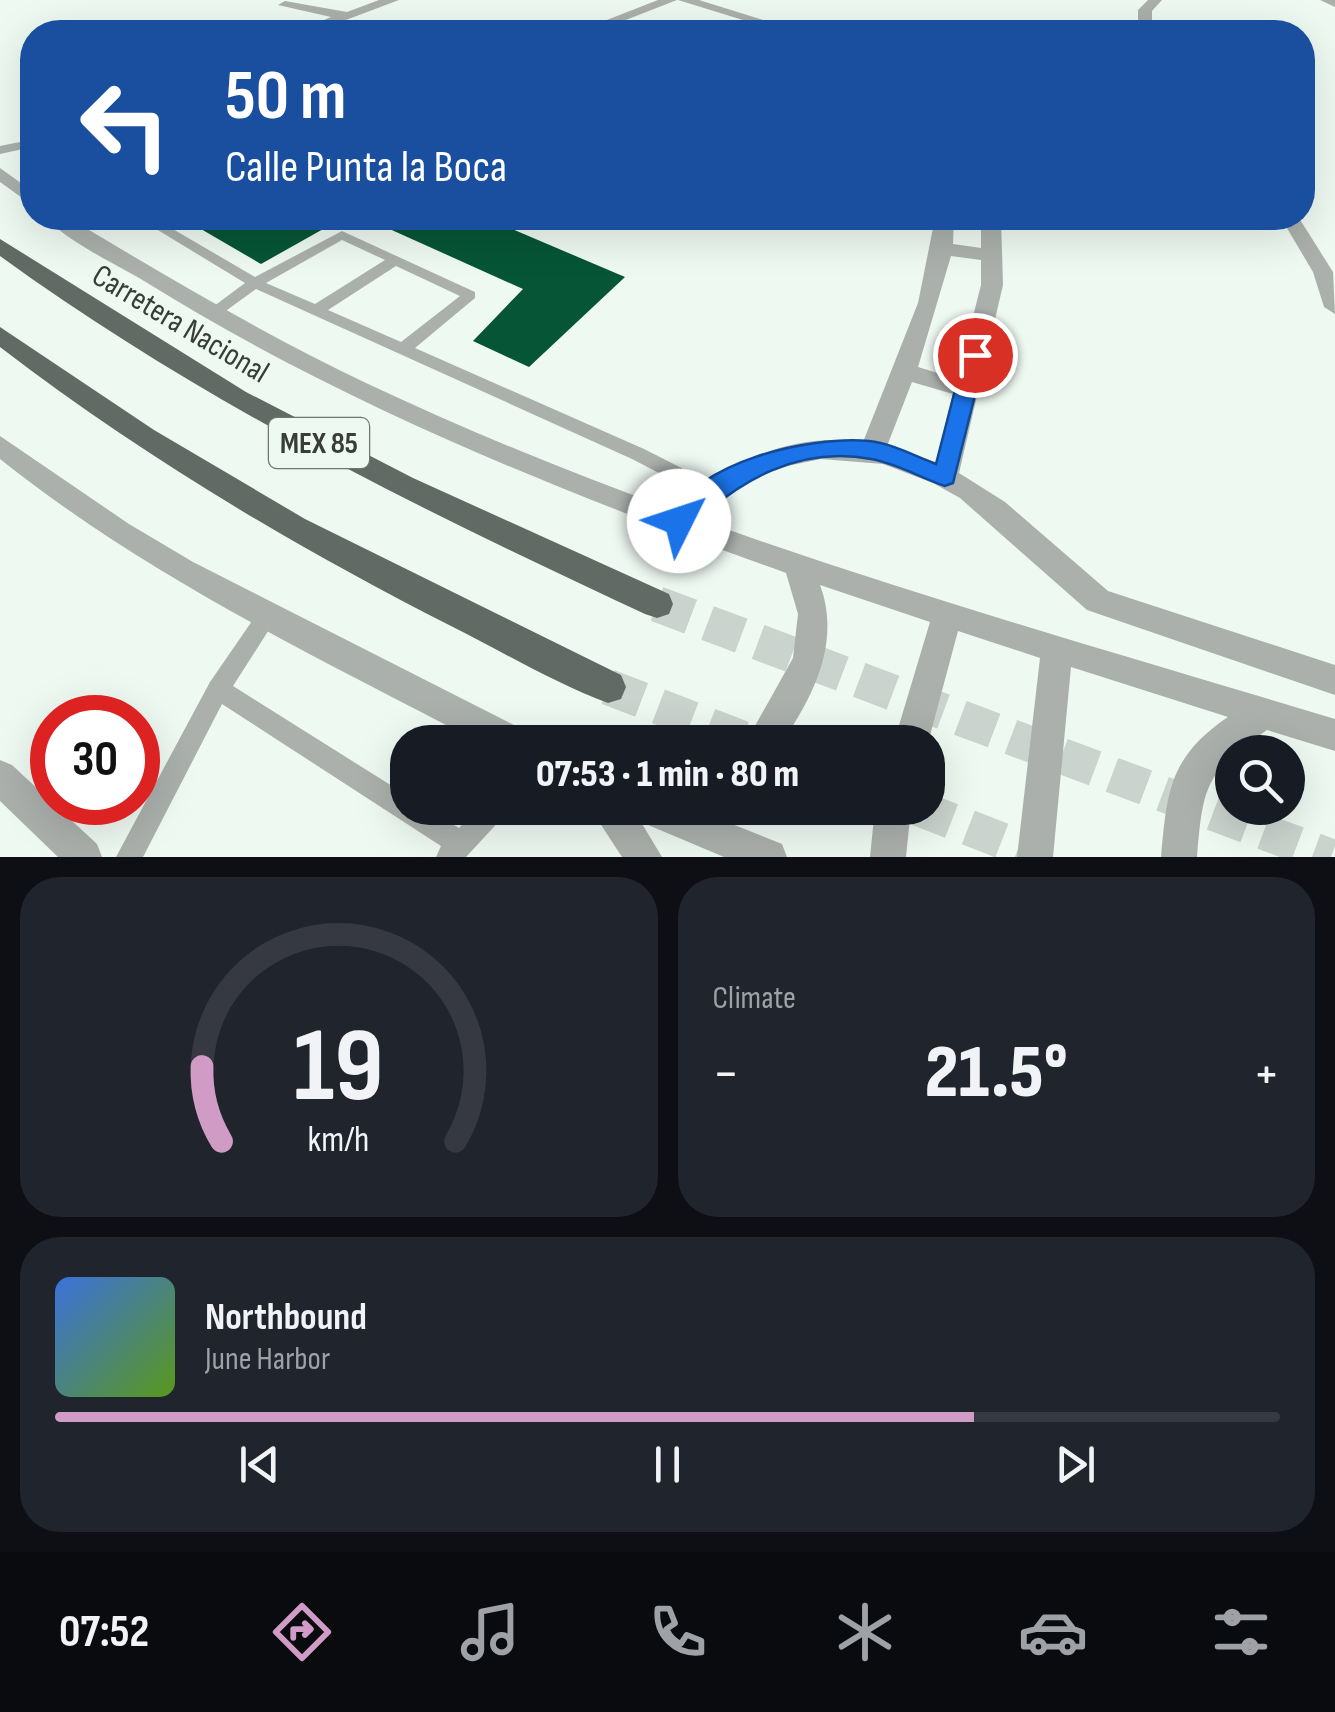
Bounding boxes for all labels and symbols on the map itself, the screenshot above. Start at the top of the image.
street label: Carretera Nacional [85,256,276,392]
pin [933,313,1018,398]
road number: MEX 85 [269,418,369,468]
position arrow [627,469,731,573]
speed limit sign: 30 [30,695,160,825]

